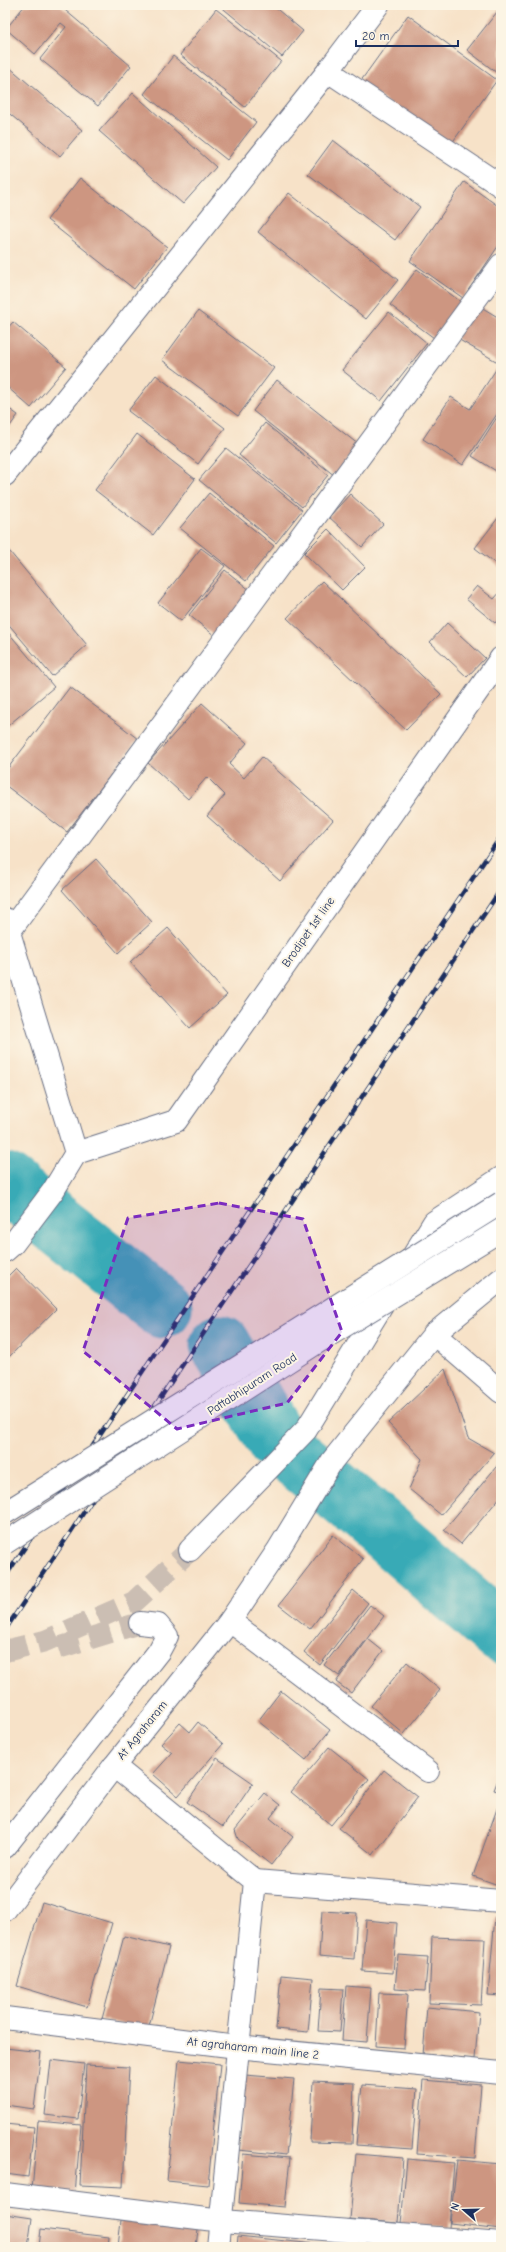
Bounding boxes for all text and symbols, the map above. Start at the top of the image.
scale bar [356,22,458,48]
text: 20 m [362,29,390,43]
street label: Brodipet 1st line [279,894,337,970]
street label: Pattabhipuram Road [205,1350,299,1418]
street label: At Agraharam [114,1698,170,1762]
street label: At agraharam main line 2 [186,2034,320,2062]
north arrow [444,2190,484,2230]
text: N [448,2201,462,2212]

